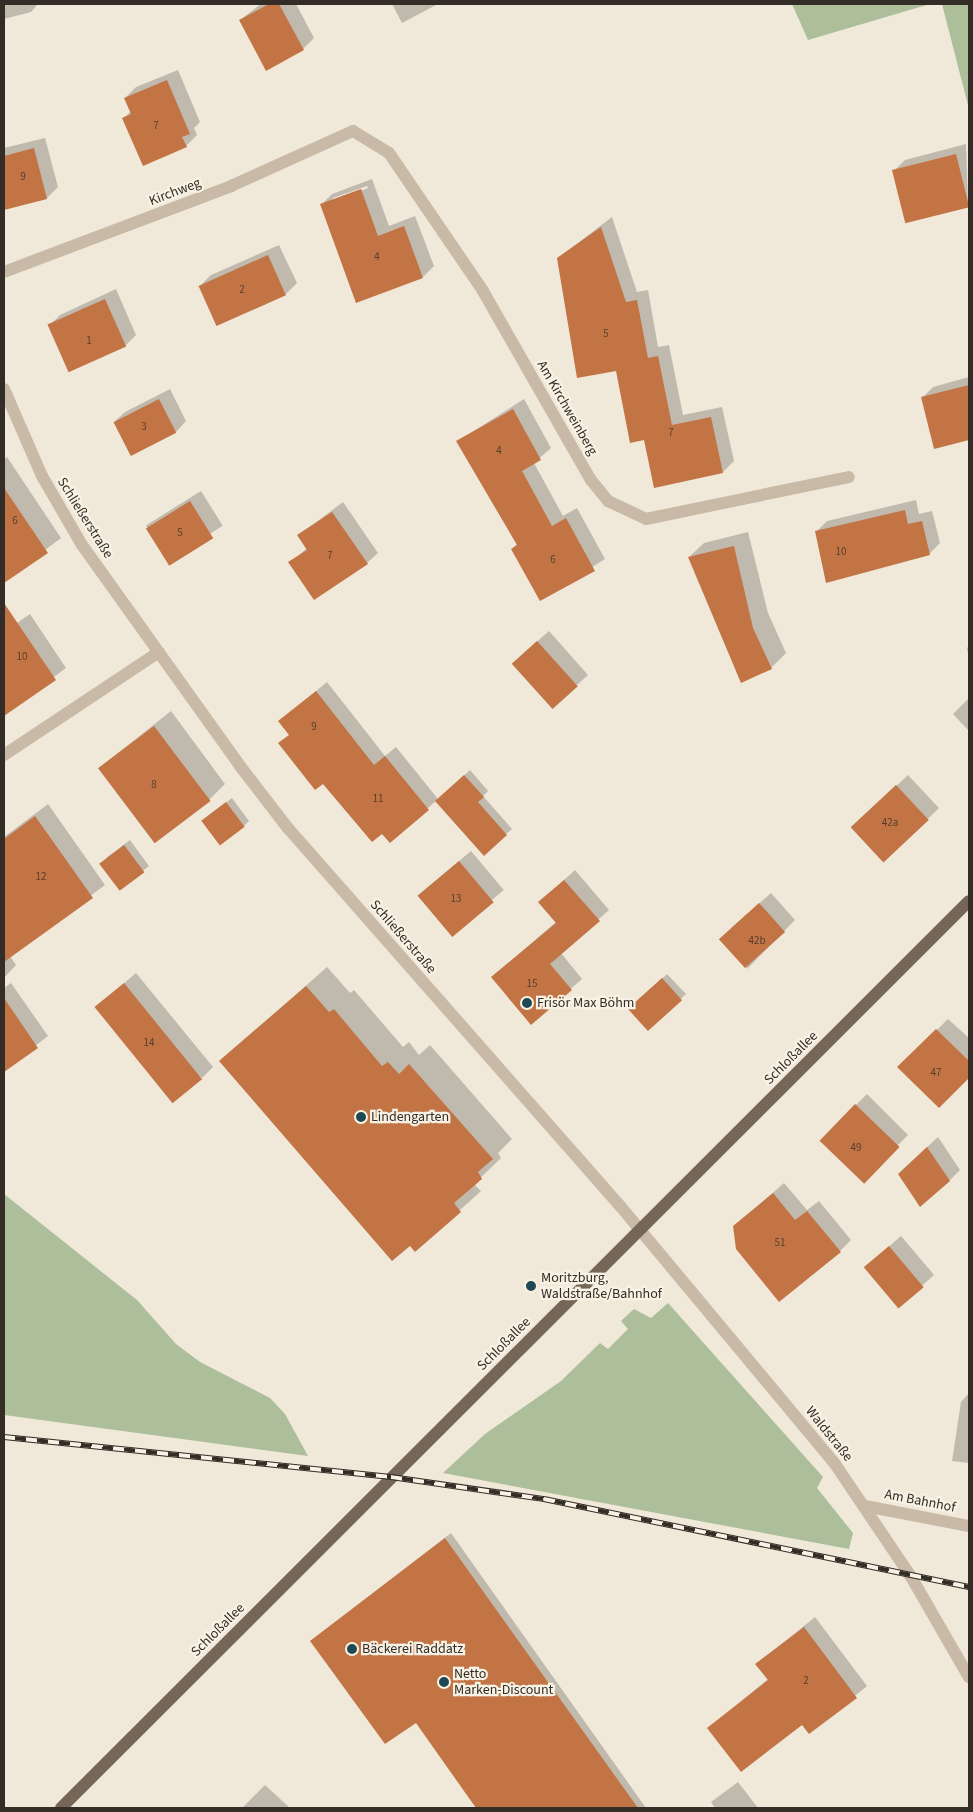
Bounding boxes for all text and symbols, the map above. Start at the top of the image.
house number: 7 [153,119,159,133]
house number: 9 [20,170,26,184]
street label: Kirchweg [147,174,203,210]
house number: 4 [374,250,380,264]
house number: 2 [239,283,245,297]
house number: 5 [603,327,609,341]
house number: 1 [86,334,92,348]
street label: Am Kirchweinberg [533,358,601,458]
house number: 3 [141,420,147,434]
house number: 7 [668,426,674,440]
house number: 4 [496,444,502,458]
street label: Schließerstraße [53,474,117,562]
house number: 6 [12,514,18,528]
house number: 5 [177,526,183,540]
house number: 10 [836,545,846,559]
house number: 7 [327,549,333,563]
house number: 6 [550,553,556,567]
house number: 10 [17,650,27,664]
house number: 9 [311,720,317,734]
house number: 8 [151,778,157,792]
house number: 11 [373,792,383,806]
house number: 42a [882,816,898,830]
house number: 12 [36,870,46,884]
house number: 13 [451,892,461,906]
street label: Schließerstraße [366,897,440,977]
house number: 42b [748,934,766,948]
house number: 15 [527,977,537,991]
place label: Frisör Max Böhm [537,995,634,1011]
marker: Frisör Max Böhm [521,997,533,1009]
street label: Schloßallee [761,1028,821,1088]
house number: 14 [144,1036,154,1050]
house number: 47 [931,1066,941,1080]
place label: Lindengarten [371,1109,449,1125]
marker: Lindengarten [355,1111,367,1123]
house number: 49 [851,1141,861,1155]
house number: 51 [775,1236,785,1250]
place label: Moritzburg, Waldstraße/Bahnhof [541,1270,662,1302]
marker: Moritzburg, Waldstraße/Bahnhof [525,1280,537,1292]
street label: Schloßallee [474,1314,534,1374]
street label: Waldstraße [802,1403,856,1465]
street label: Am Bahnhof [883,1486,957,1516]
street label: Schloßallee [188,1600,248,1660]
place label: Bäckerei Raddatz [362,1641,463,1657]
marker: Bäckerei Raddatz [346,1643,358,1655]
place label: Netto Marken-Discount [454,1666,553,1698]
house number: 2 [803,1674,809,1688]
marker: Netto Marken-Discount [438,1676,450,1688]

